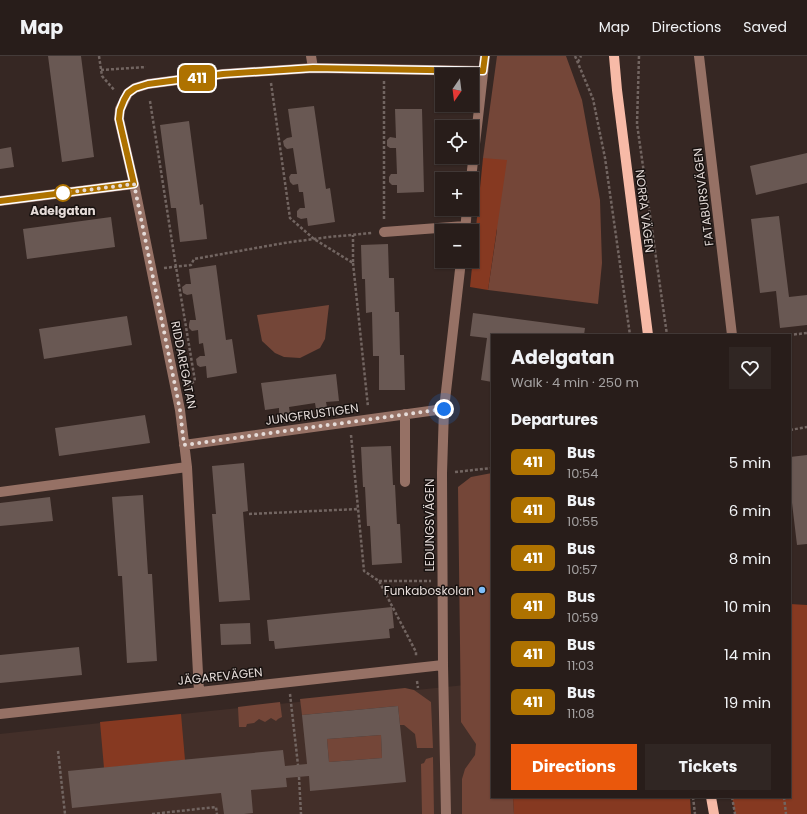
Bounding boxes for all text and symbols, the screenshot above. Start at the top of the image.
text: Map [20,14,63,41]
text: Map [599,17,630,37]
text: Directions [652,17,721,37]
text: Saved [743,17,787,37]
line badge: 411 [174,65,220,91]
text: 411 [187,68,207,88]
north arrow [435,68,479,112]
map controls [435,68,479,268]
button: locate [435,120,479,164]
street label: FATABURSVÄGEN [689,147,717,247]
street label: NORRA VÄGEN [631,168,659,254]
button: + [435,172,479,216]
marker: Adelgatan [54,184,72,202]
place label: Adelgatan [30,202,96,219]
button: − [435,224,479,268]
street label: RIDDAREGATAN [167,320,201,410]
text: Adelgatan [511,344,614,371]
button: heart [729,347,771,389]
text: Walk · 4 min · 250 m [511,373,639,392]
street label: JUNGFRUSTIGEN [264,399,360,429]
your location [434,399,454,419]
text: Departures [511,409,598,430]
text: Bus [567,442,595,463]
text: 411 [523,452,543,472]
text: 5 min [729,452,771,473]
text: 10:54 [567,464,598,483]
street label: LEDUNGSVÄGEN [421,479,438,571]
text: Bus [567,490,595,511]
text: 411 [523,500,543,520]
text: 6 min [729,500,771,521]
text: 10:55 [567,512,598,531]
text: Bus [567,538,595,559]
text: 411 [523,548,543,568]
text: 8 min [729,548,771,569]
text: 10:57 [567,560,597,579]
place label: Funkaboskolan [384,582,474,599]
marker: Funkaboskolan [477,585,487,595]
text: Bus [567,586,595,607]
text: 411 [523,596,543,616]
text: 10 min [724,596,771,617]
text: 10:59 [567,608,598,627]
text: Bus [567,634,595,655]
text: 411 [523,644,543,664]
text: 14 min [724,644,771,665]
text: 11:03 [567,656,594,675]
street label: JÄGAREVÄGEN [177,663,263,689]
text: Bus [567,682,595,703]
text: 411 [523,692,543,712]
text: 19 min [724,692,771,713]
text: 11:08 [567,704,594,723]
button: Directions [511,744,637,790]
button: Tickets [645,744,771,790]

